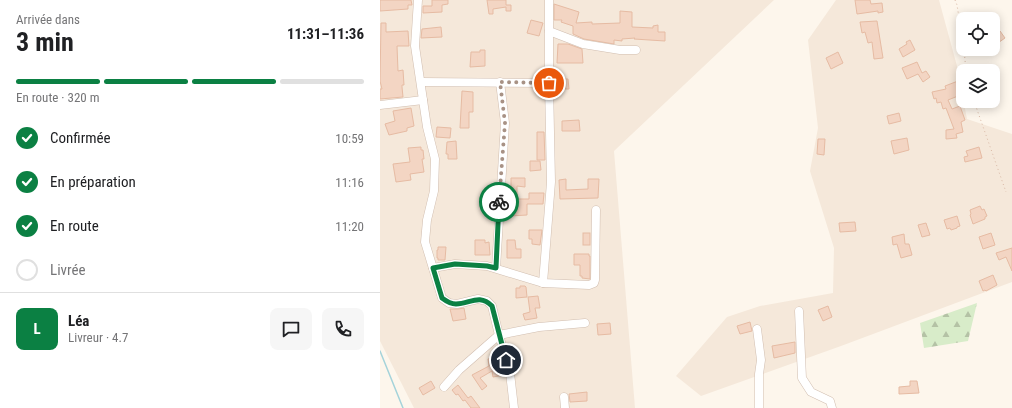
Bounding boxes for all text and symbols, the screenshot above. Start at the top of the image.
text: Arrivée dans [16,12,80,27]
map controls [956,12,1000,108]
button: locate [956,12,1000,56]
text: 11:31–11:36 [287,25,364,43]
text: 3 min [16,27,74,57]
button: layers [956,64,1000,108]
pin [532,66,566,100]
icon: bag [538,72,560,94]
text: En route · 320 m [16,90,99,105]
icon: check [16,127,38,149]
text: Confirmée [50,129,111,147]
text: 10:59 [335,131,364,146]
icon: check [16,171,38,193]
text: En préparation [50,173,136,191]
text: 11:16 [335,175,364,190]
courier [479,182,519,222]
icon: bike [488,191,510,213]
icon: check [16,215,38,237]
text: En route [50,217,99,235]
text: 11:20 [335,219,364,234]
text: Livrée [50,261,86,279]
button: chat [270,308,312,350]
button: phone [322,308,364,350]
text: Léa [68,312,89,330]
text: L [33,320,41,338]
text: Livreur · 4.7 [68,330,128,345]
pin [489,343,523,377]
icon: home [495,349,517,371]

